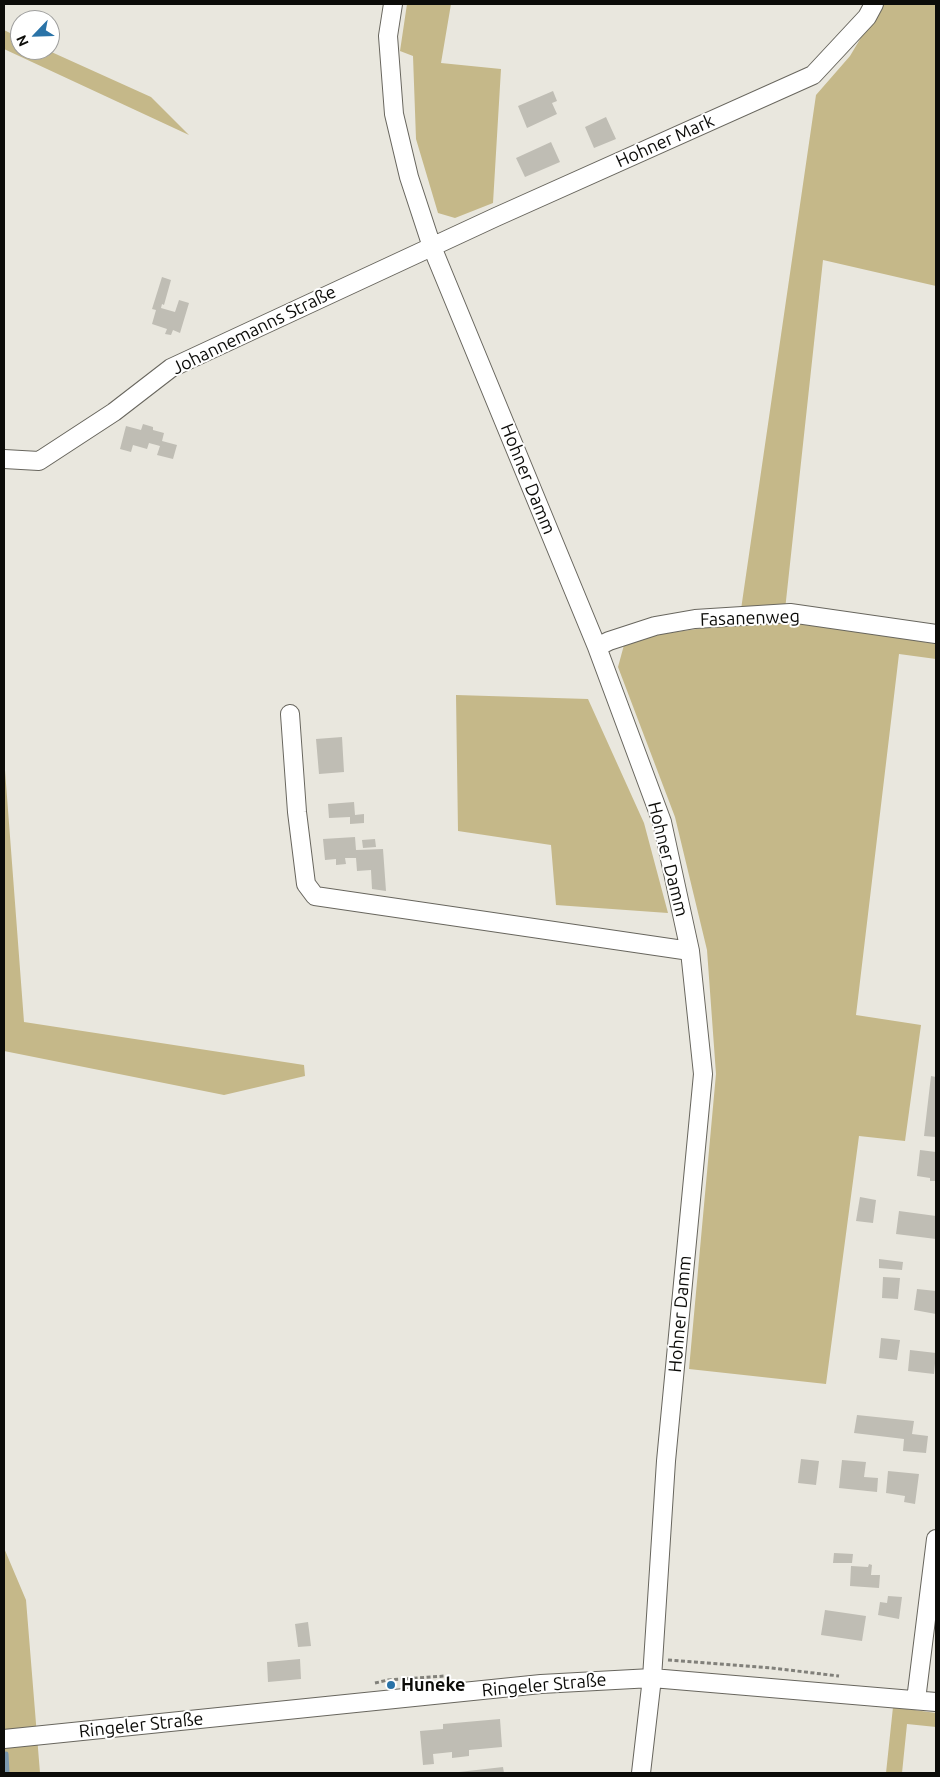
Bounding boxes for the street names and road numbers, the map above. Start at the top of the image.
street label: Hohner Mark [613,110,717,172]
street label: Johannemanns Straße [168,281,340,379]
street label: Hohner Damm [496,420,560,538]
street label: Fasanenweg [700,605,800,631]
street label: Hohner Damm [643,799,693,919]
street label: Hohner Damm [664,1255,696,1373]
street label: Ringeler Straße [481,1669,607,1701]
street label: Ringeler Straße [78,1708,204,1742]

